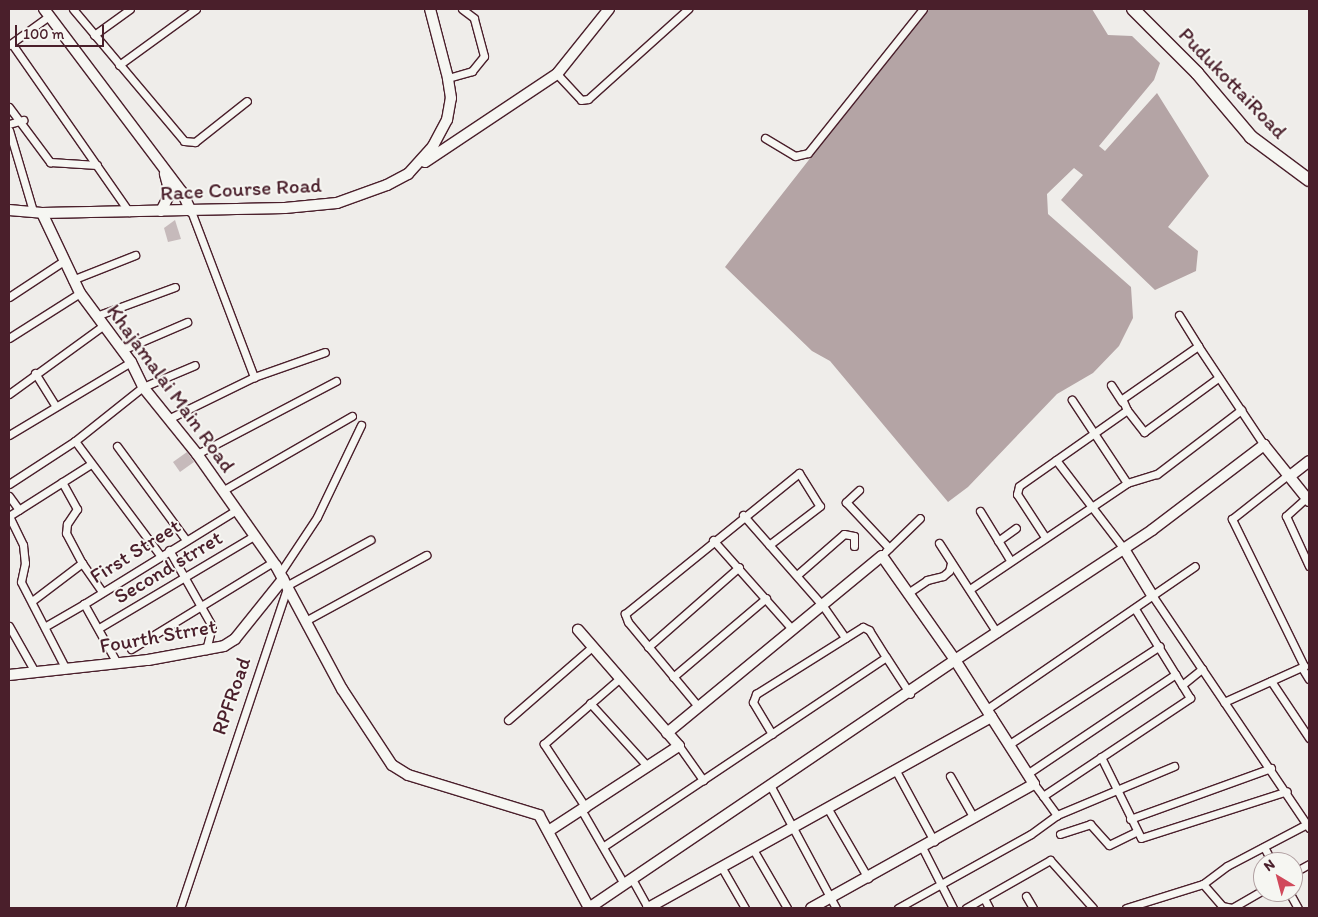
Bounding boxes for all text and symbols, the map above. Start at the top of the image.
scale bar [18,15,106,47]
street label: PudukottaiRoad [1174,22,1292,144]
text: 100 m [23,25,64,43]
street label: Race Course Road [160,172,322,206]
street label: Khajamalai Main Road [102,299,240,477]
street label: First Street [85,513,185,589]
street label: Second strret [109,525,227,609]
street label: Fourth Strret [98,613,218,659]
street label: RPFRoad [206,654,256,738]
north arrow [1253,852,1303,902]
text: N [1260,856,1278,875]

